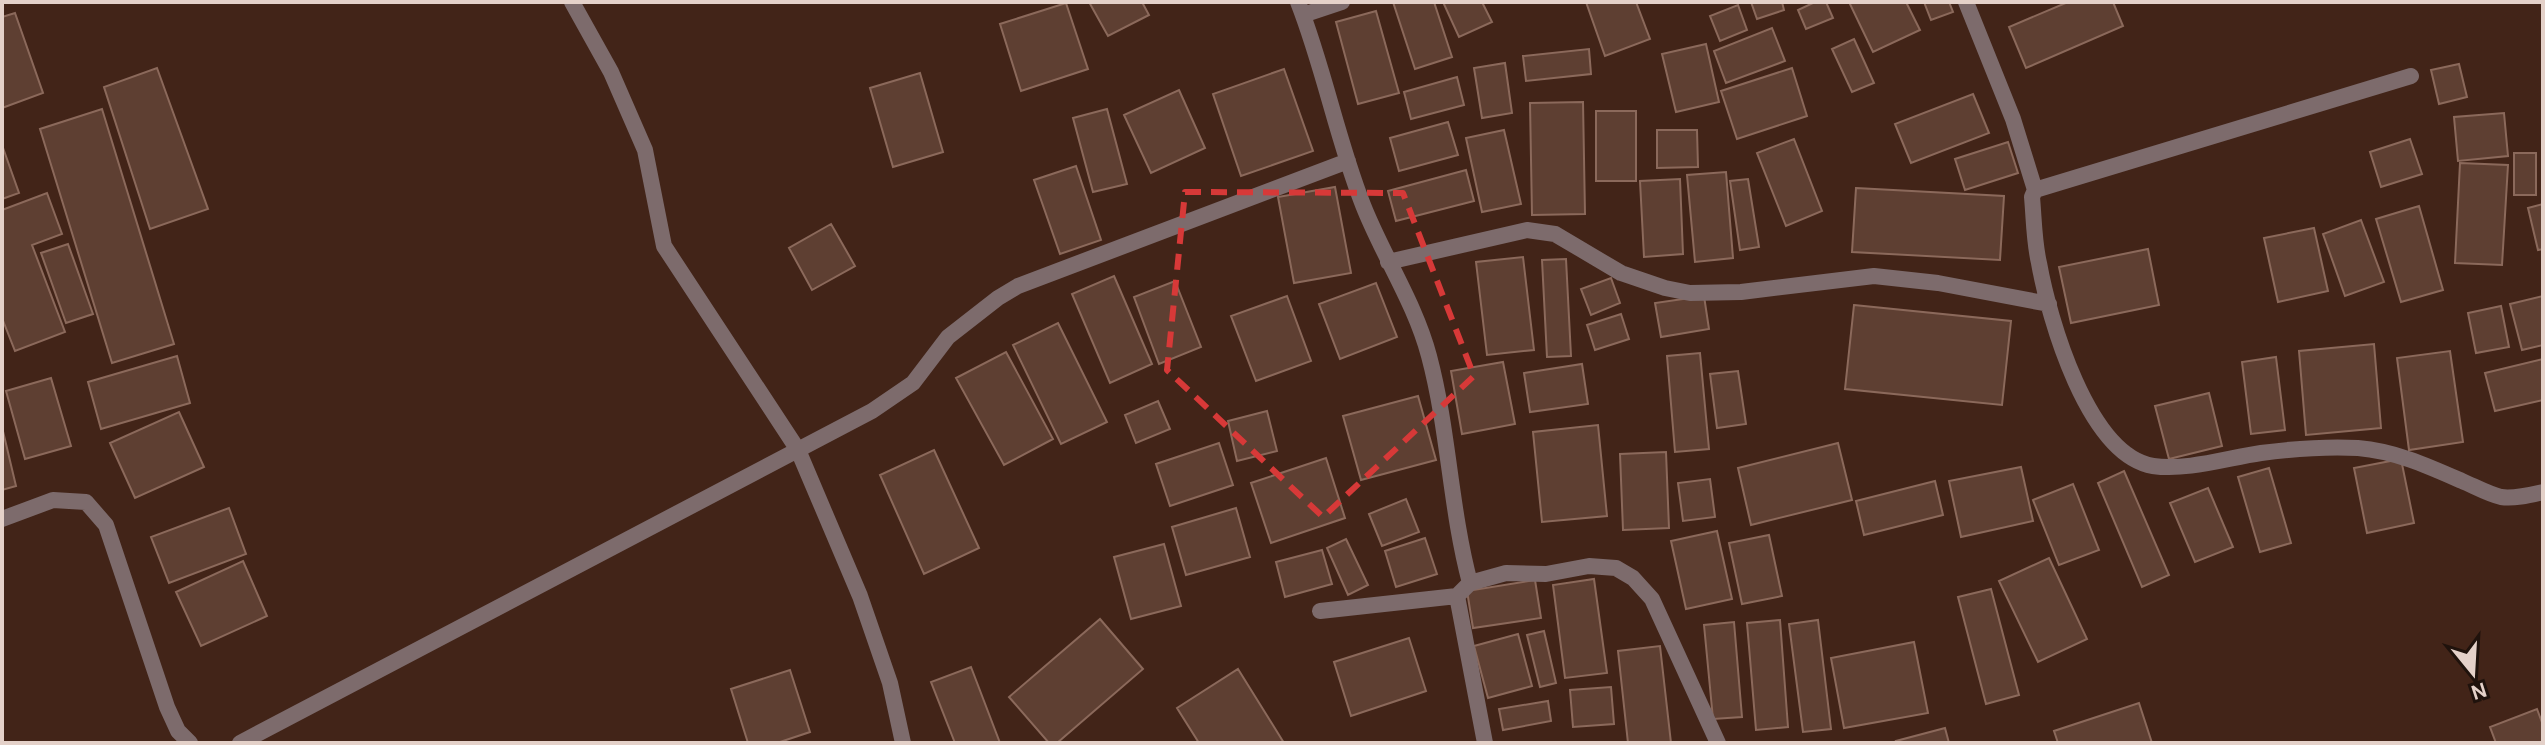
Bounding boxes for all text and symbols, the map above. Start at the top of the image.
north arrow [2433,633,2513,713]
text: N [2467,676,2490,706]

